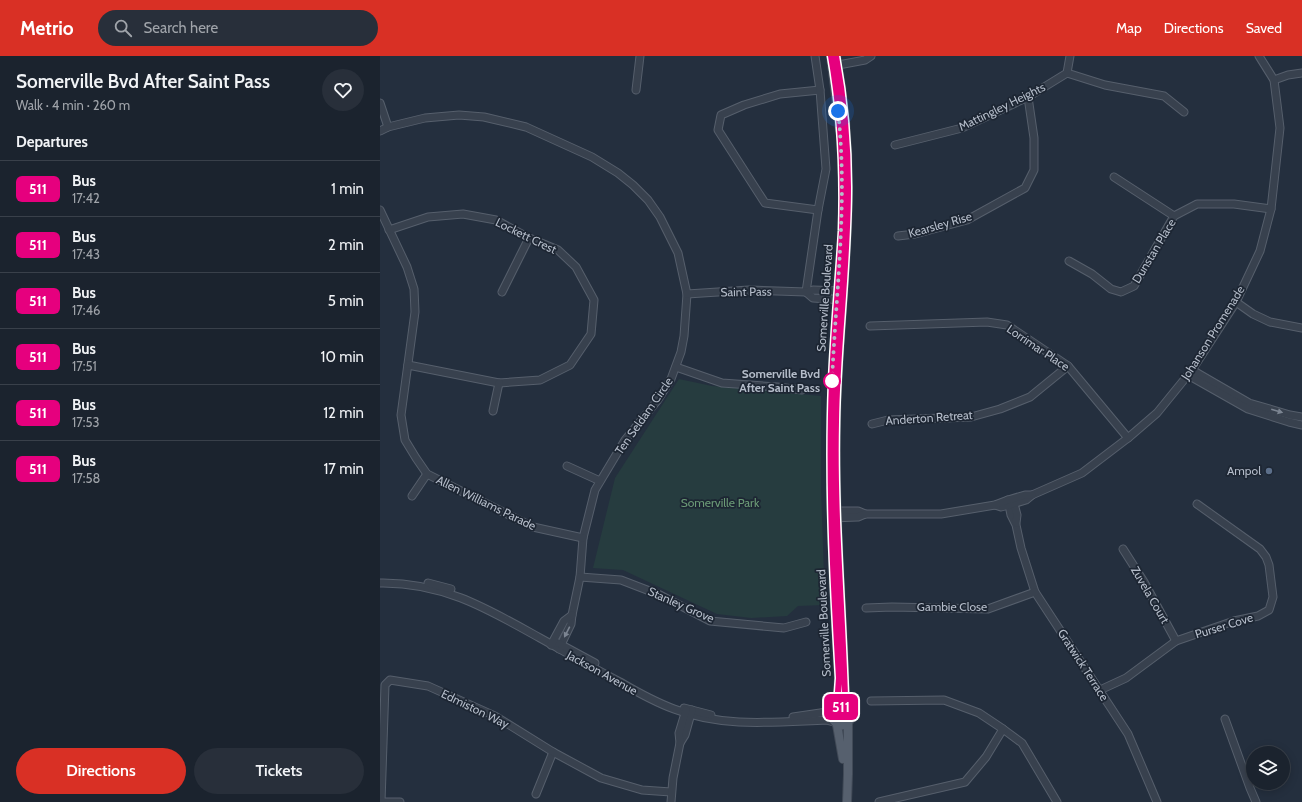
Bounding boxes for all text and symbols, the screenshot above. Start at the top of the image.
search box [98,10,378,46]
text: Metrio [20,17,74,40]
icon: search [112,17,134,39]
text: Search here [144,19,218,37]
text: Map [1116,19,1142,37]
text: Directions [1164,19,1224,37]
text: Saved [1246,19,1282,37]
button: heart [322,69,364,111]
text: Somerville Bvd After Saint Pass [16,70,270,93]
street label: Mattingley Heights [956,79,1048,134]
text: Walk · 4 min · 260 m [16,97,130,113]
your location [828,101,848,121]
text: Departures [16,133,88,151]
text: Bus [72,172,96,190]
text: 511 [29,180,47,198]
text: 1 min [331,180,364,198]
text: 17:42 [72,190,100,206]
street label: Kearsley Rise [906,208,973,241]
street label: Lockett Crest [493,214,559,257]
street label: Dunstan Place [1128,216,1179,286]
text: Bus [72,228,96,246]
text: 511 [29,236,47,254]
text: 2 min [328,236,364,254]
street label: Somerville Boulevard [813,244,836,352]
text: 17:43 [72,246,100,262]
street label: Johanson Promenade [1177,283,1248,384]
text: Bus [72,284,96,302]
street label: Saint Pass [720,284,772,299]
text: 511 [29,292,47,310]
text: 5 min [328,292,364,310]
text: 17:46 [72,302,100,318]
street label: Lorrimar Place [1004,321,1072,374]
text: Bus [72,340,96,358]
text: 511 [29,348,47,366]
text: 10 min [321,348,364,366]
text: 17:51 [72,358,97,374]
place label: Somerville Bvd After Saint Pass [739,366,820,395]
marker: Somerville Bvd After Saint Pass [823,372,841,390]
street label: Ten Seldam Circle [611,374,676,457]
text: Bus [72,396,96,414]
text: 511 [29,404,47,422]
text: 12 min [323,404,364,422]
street label: Anderton Retreat [885,407,973,428]
one-way arrow [1272,408,1284,414]
text: 17:53 [72,414,100,430]
text: Bus [72,452,96,470]
text: 511 [29,460,47,478]
text: 17 min [323,460,364,478]
place label: Ampol [1227,463,1261,478]
marker: Ampol [1264,466,1274,476]
text: 17:58 [72,470,100,486]
street label: Allen Williams Parade [434,472,539,533]
park label: Somerville Park [681,495,760,510]
street label: Zuvela Court [1128,563,1173,626]
street label: Somerville Boulevard [813,569,834,677]
street label: Stanley Grove [646,583,717,626]
street label: Gambie Close [917,599,987,614]
street label: Purser Cove [1193,610,1255,641]
street label: Gratwick Terrace [1055,626,1112,703]
one-way arrow [564,627,570,638]
street label: Jackson Avenue [563,646,640,698]
street label: Edmiston Way [439,686,512,731]
line badge: 511 [818,694,864,720]
text: 511 [832,698,850,716]
map controls [1246,746,1290,790]
button: layers [1246,746,1290,790]
button: Directions [16,748,186,794]
button: Tickets [194,748,364,794]

